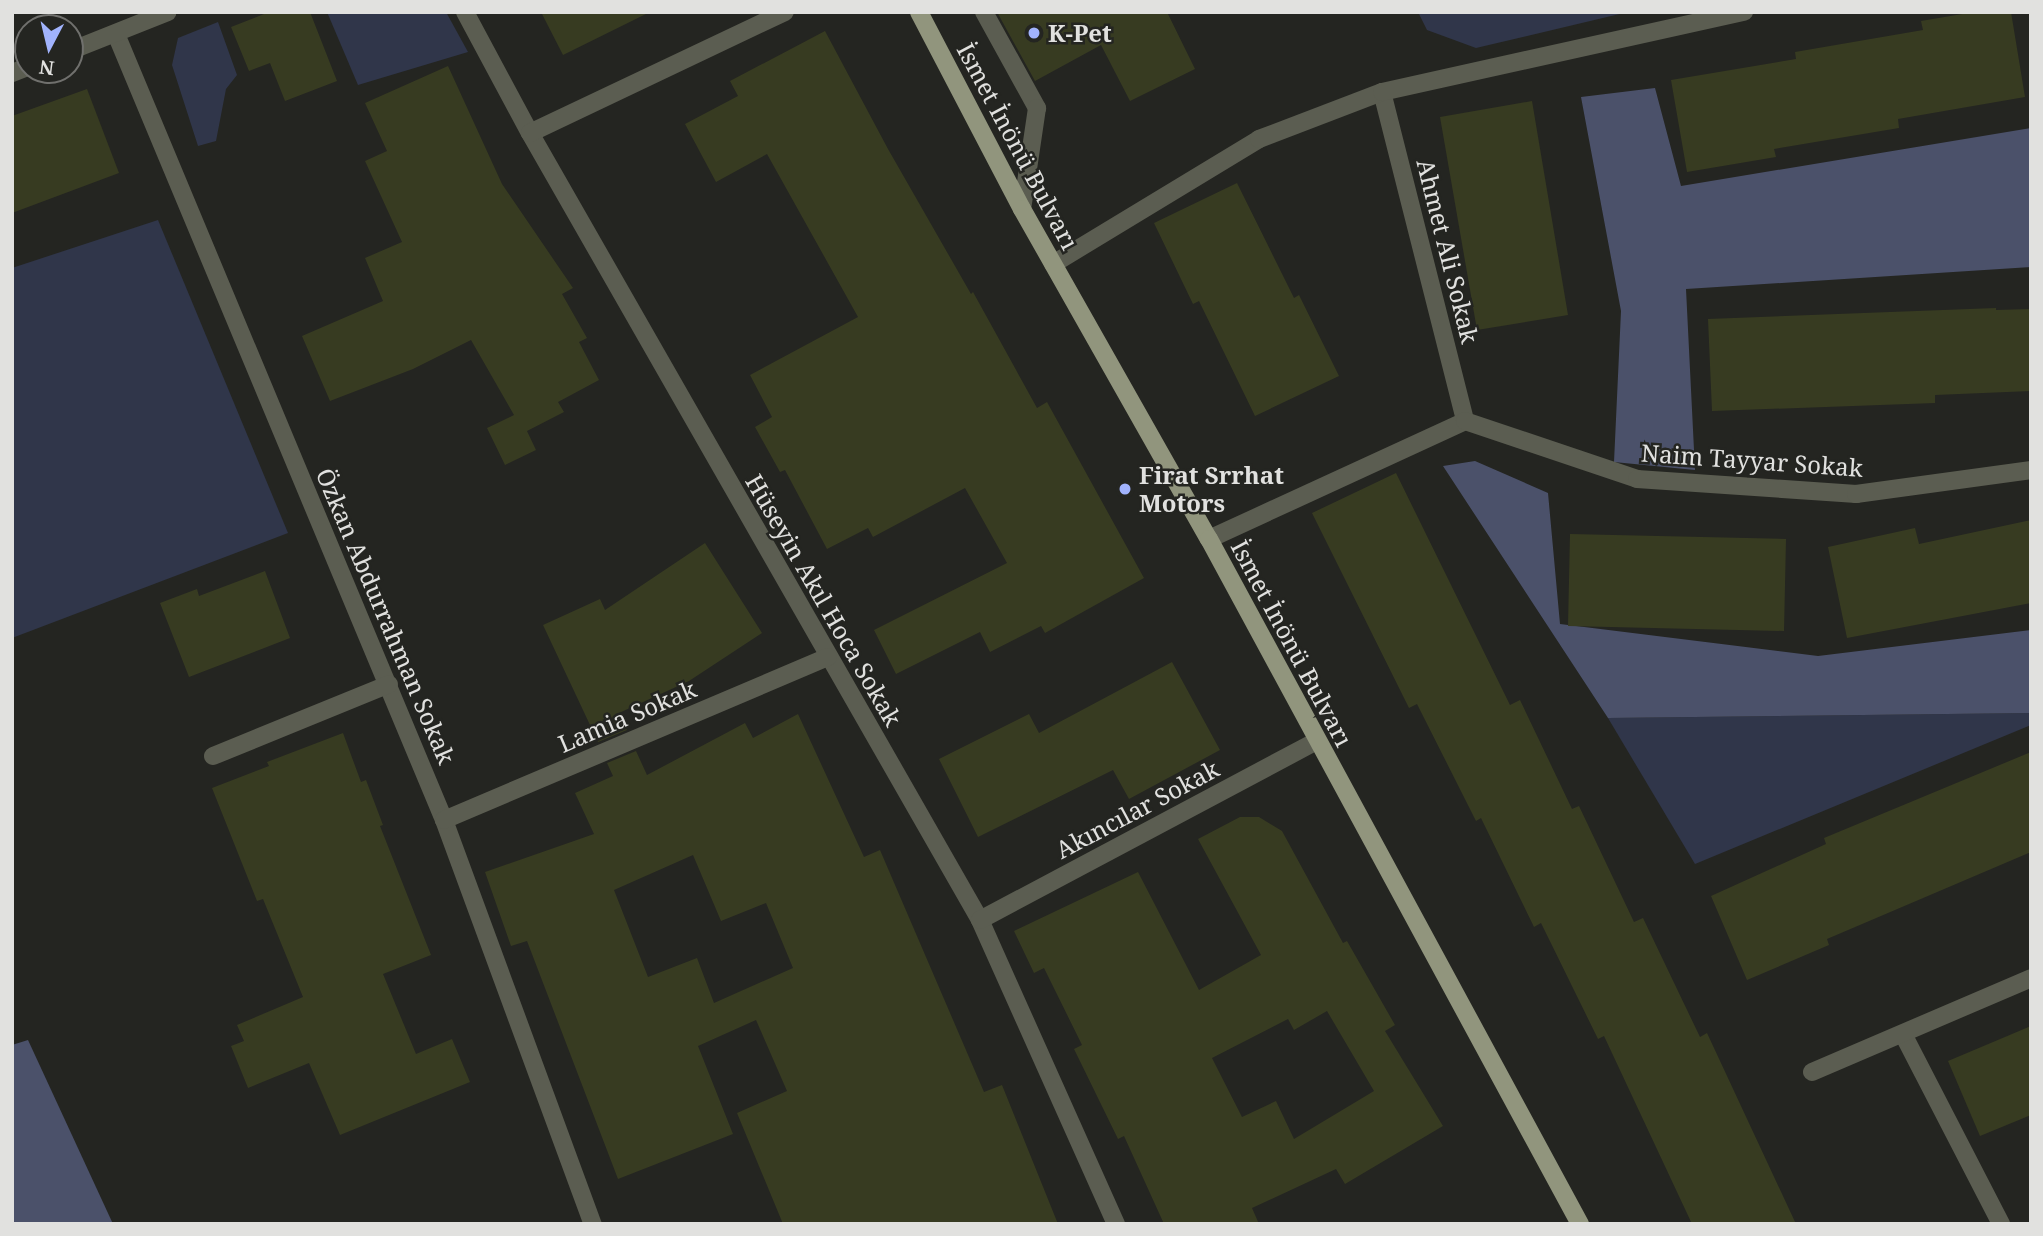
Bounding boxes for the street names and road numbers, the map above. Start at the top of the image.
street label: İsmet İnönü Bulvarı [951,38,1085,254]
street label: Ahmet Ali Sokak [1411,156,1485,346]
street label: Naim Tayyar Sokak [1640,438,1864,482]
street label: Özkan Abdurrahman Sokak [311,464,461,768]
street label: Hüseyin Akıl Hoca Sokak [740,469,908,731]
street label: İsmet İnönü Bulvarı [1225,535,1359,751]
street label: Lamia Sokak [554,674,700,758]
street label: Akıncılar Sokak [1051,754,1223,864]

